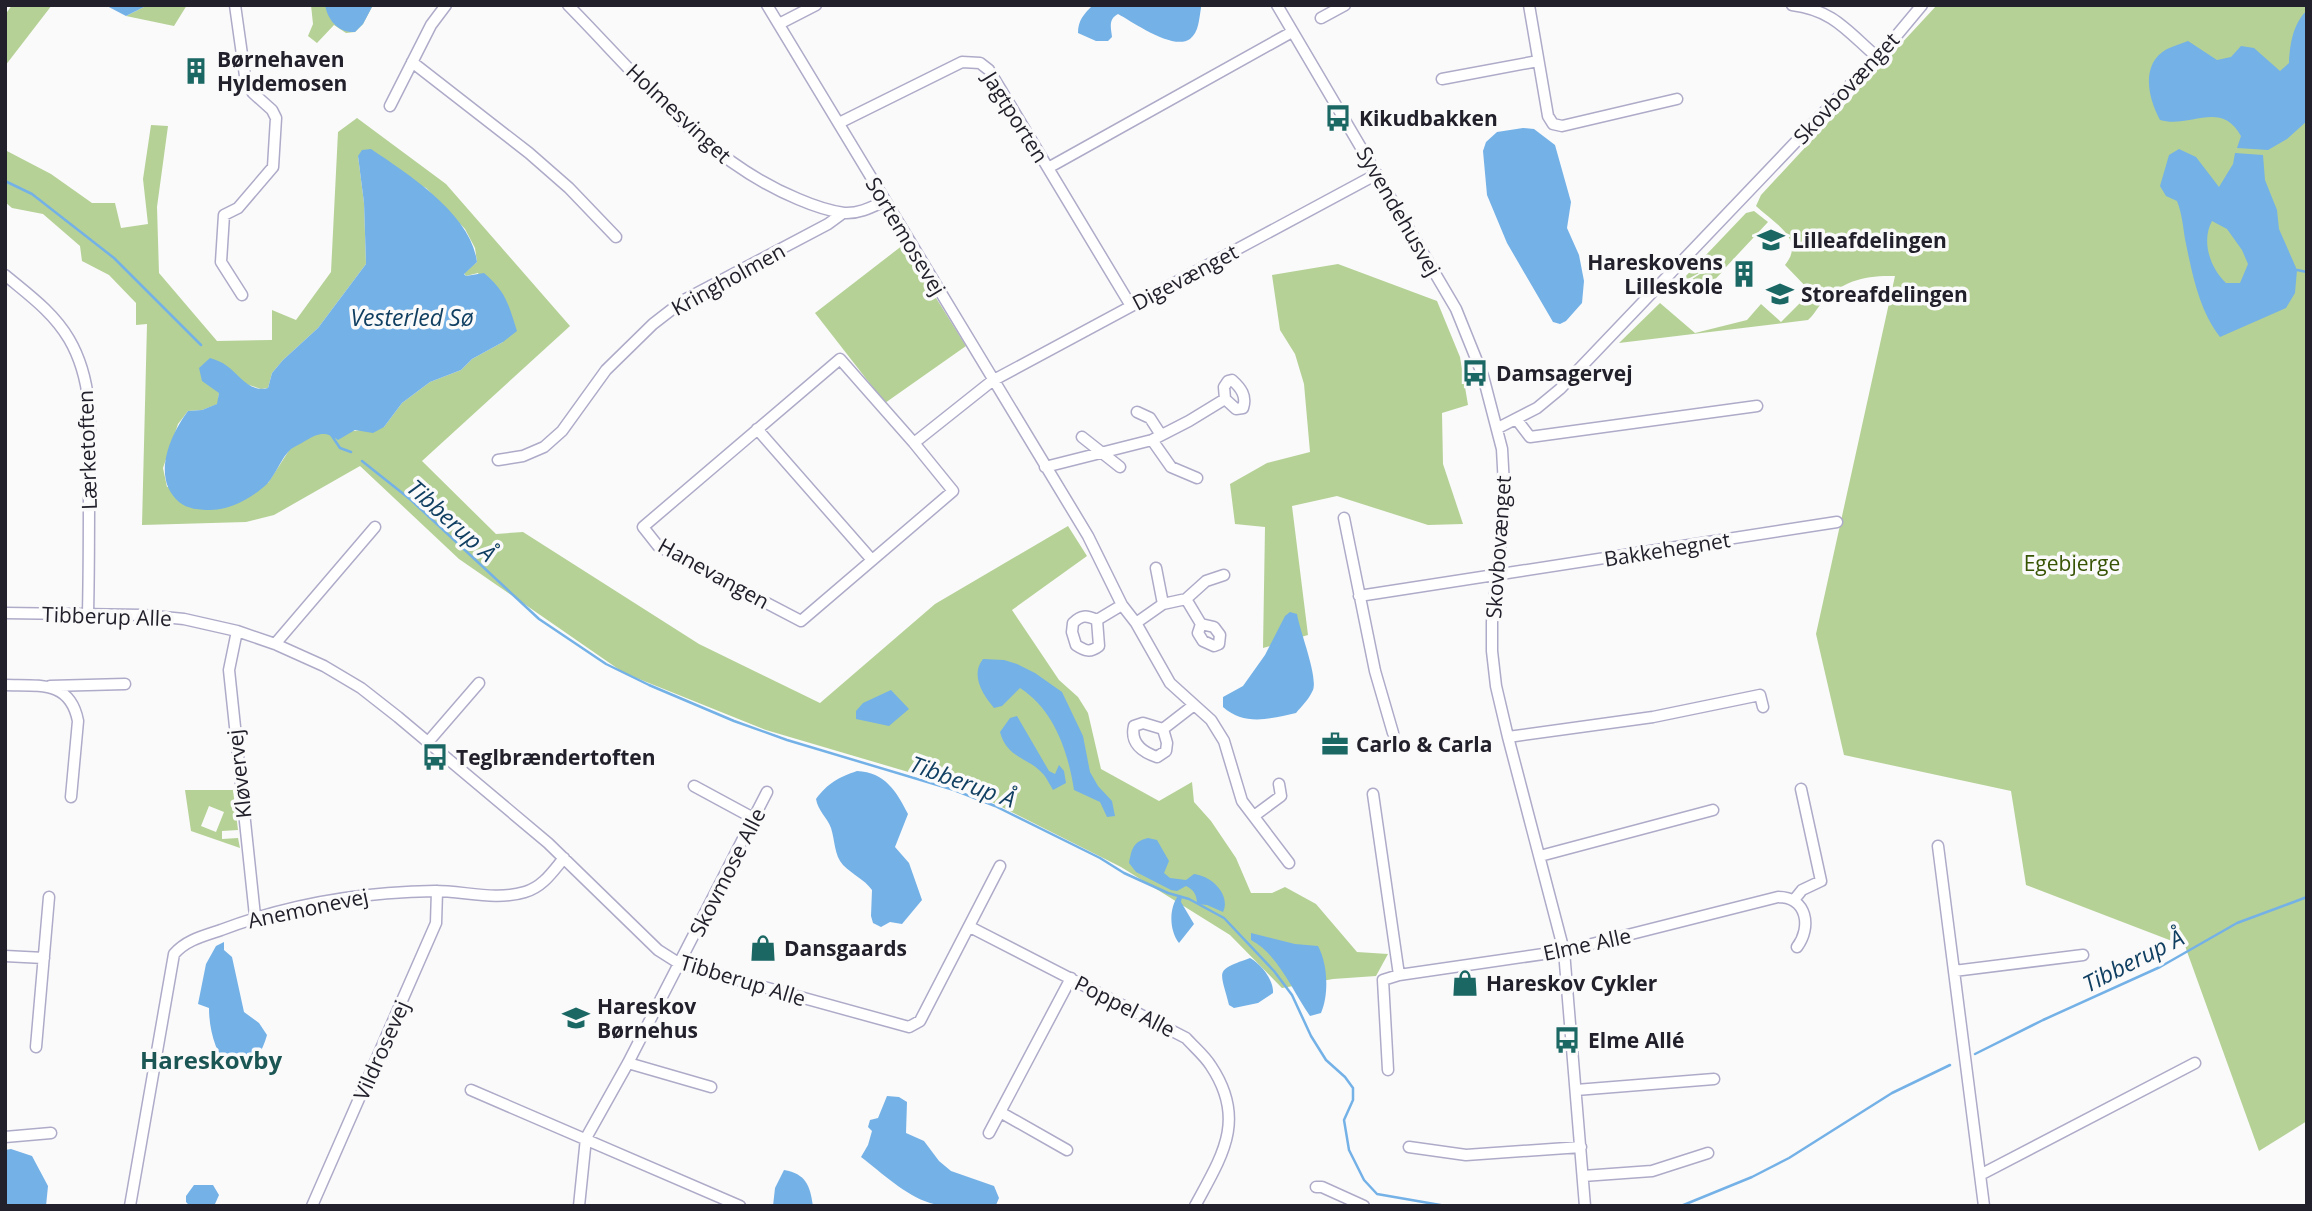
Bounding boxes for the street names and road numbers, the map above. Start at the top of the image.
street label: Skovbovænget [1787,26,1905,150]
street label: Holmesvinget [620,57,738,169]
street label: Jagtporten [976,64,1055,168]
street label: Syvendehusvej [1351,141,1447,281]
street label: Sortemosevej [860,172,952,300]
street label: Kringholmen [666,236,790,322]
street label: Digevænget [1127,237,1243,317]
street label: Lærketoften [71,390,103,510]
street label: Skovbovænget [1479,475,1517,619]
street label: Bakkehegnet [1602,525,1732,573]
street label: Hanevangen [653,531,775,615]
street label: Tibberup Alle [42,600,172,632]
street label: Kløvervej [220,728,258,820]
street label: Skovmose Alle [683,803,771,941]
street label: Anemonevej [245,882,371,934]
street label: Elme Alle [1540,921,1634,967]
street label: Tibberup Alle [677,948,809,1012]
street label: Poppel Alle [1070,969,1180,1043]
street label: Vildrosevej [347,996,415,1104]

